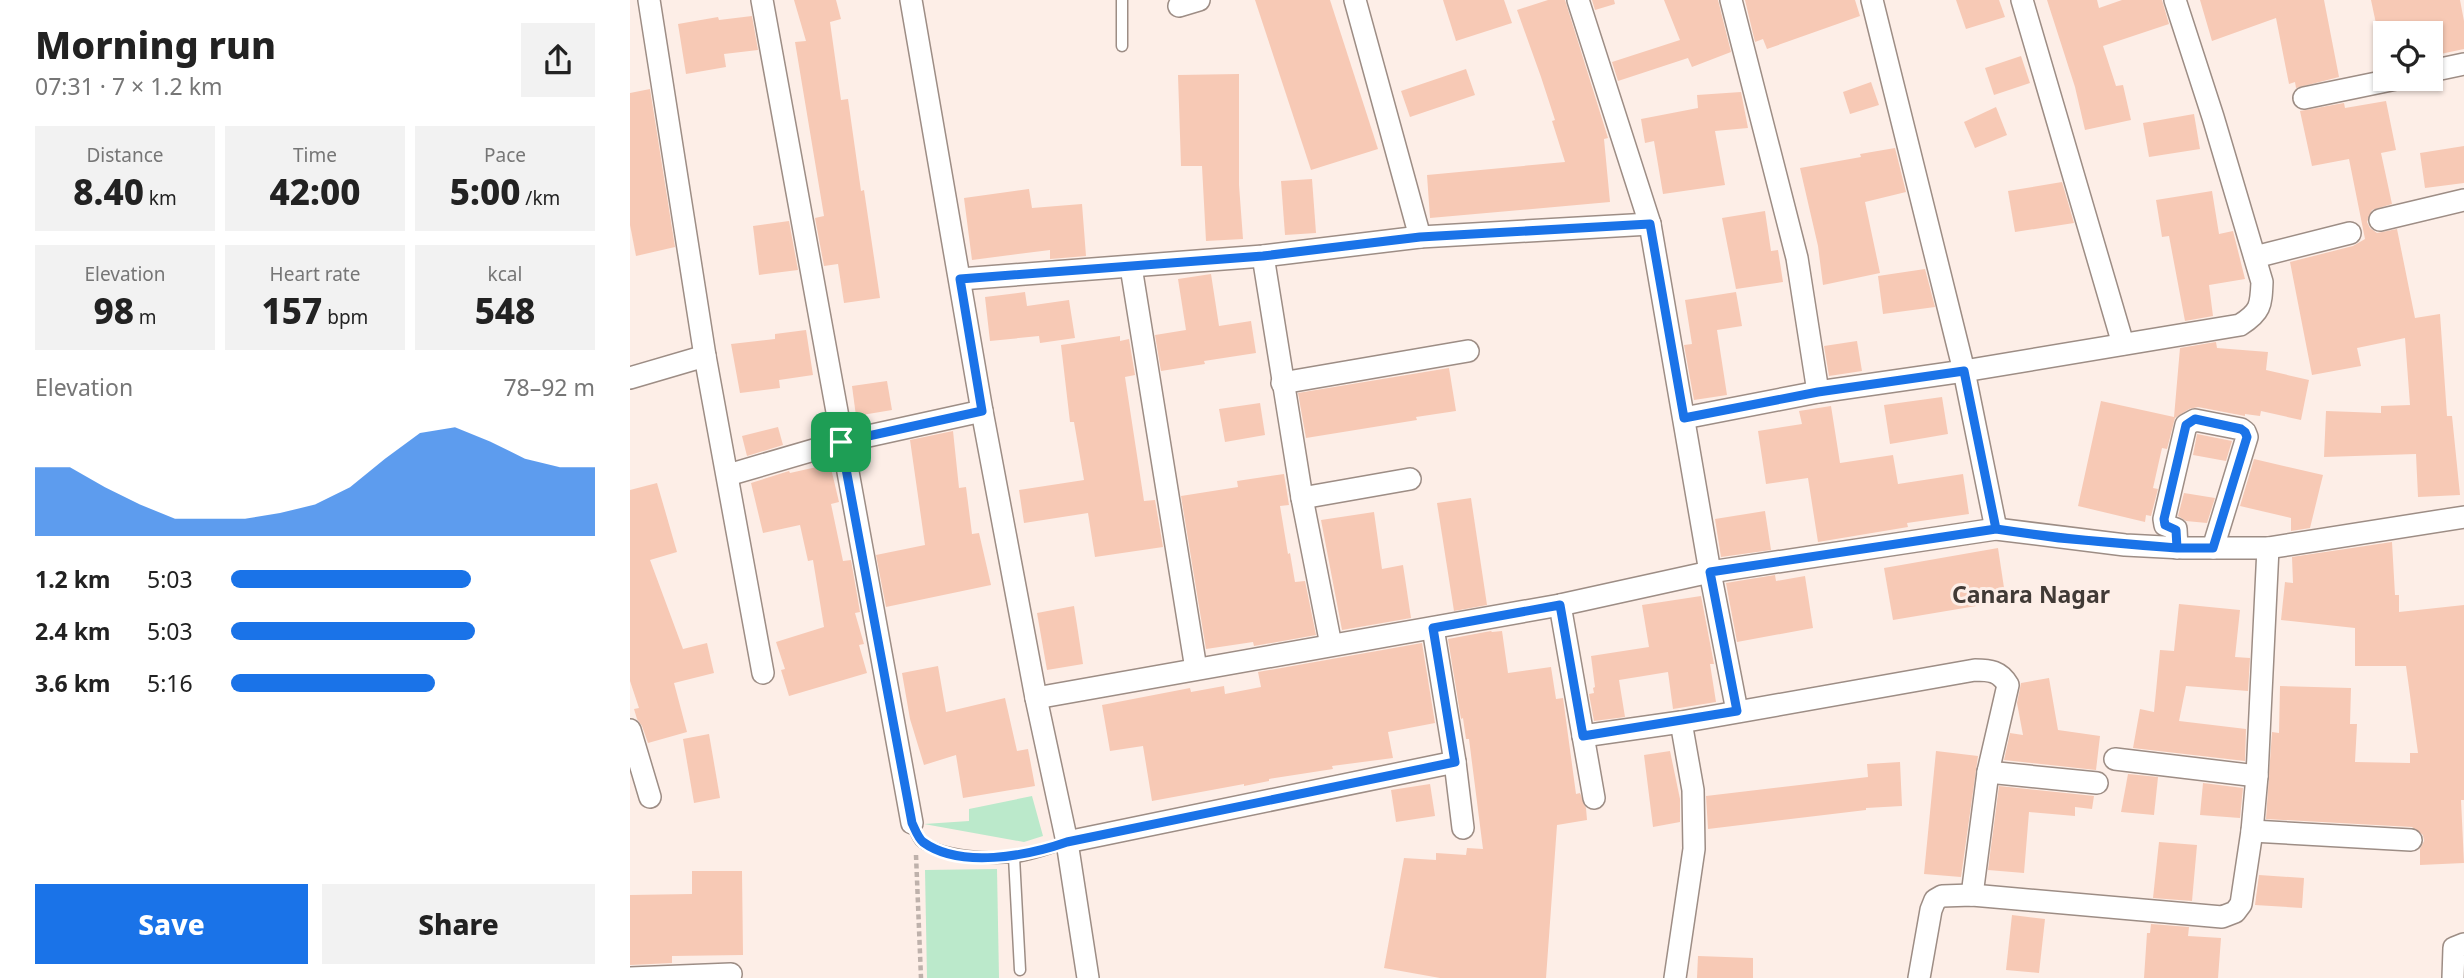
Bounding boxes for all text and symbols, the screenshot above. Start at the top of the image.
text: Morning run [35,18,276,70]
map controls [2373,21,2443,91]
button: locate [2373,21,2443,91]
button: share [521,23,595,97]
text: 07:31 · 7 × 1.2 km [35,70,222,102]
text: Distance [87,142,163,168]
text: Time [293,142,337,168]
text: Pace [484,142,526,168]
text: 8.40 [73,168,144,215]
text: 42:00 [270,168,360,215]
text: 5:00 [450,168,520,215]
text: km [144,185,177,211]
text: /km [520,185,560,211]
text: Elevation [84,261,166,287]
text: Heart rate [270,261,360,287]
text: kcal [488,261,522,287]
text: 98 [93,287,134,334]
text: 157 [262,287,322,334]
text: 548 [475,287,535,334]
text: m [134,304,157,330]
text: bpm [322,304,368,330]
text: Elevation [35,371,133,403]
text: 78–92 m [503,371,595,403]
pin [811,412,871,472]
icon: arrive [822,423,860,461]
text: 1.2 km [35,563,110,595]
text: 5:03 [147,563,193,595]
district label: Canara Nagar [1952,578,2110,610]
text: 2.4 km [35,615,110,647]
text: 5:03 [147,615,193,647]
text: 3.6 km [35,667,110,699]
text: 5:16 [147,667,193,699]
button: Save [35,884,308,964]
button: Share [322,884,595,964]

